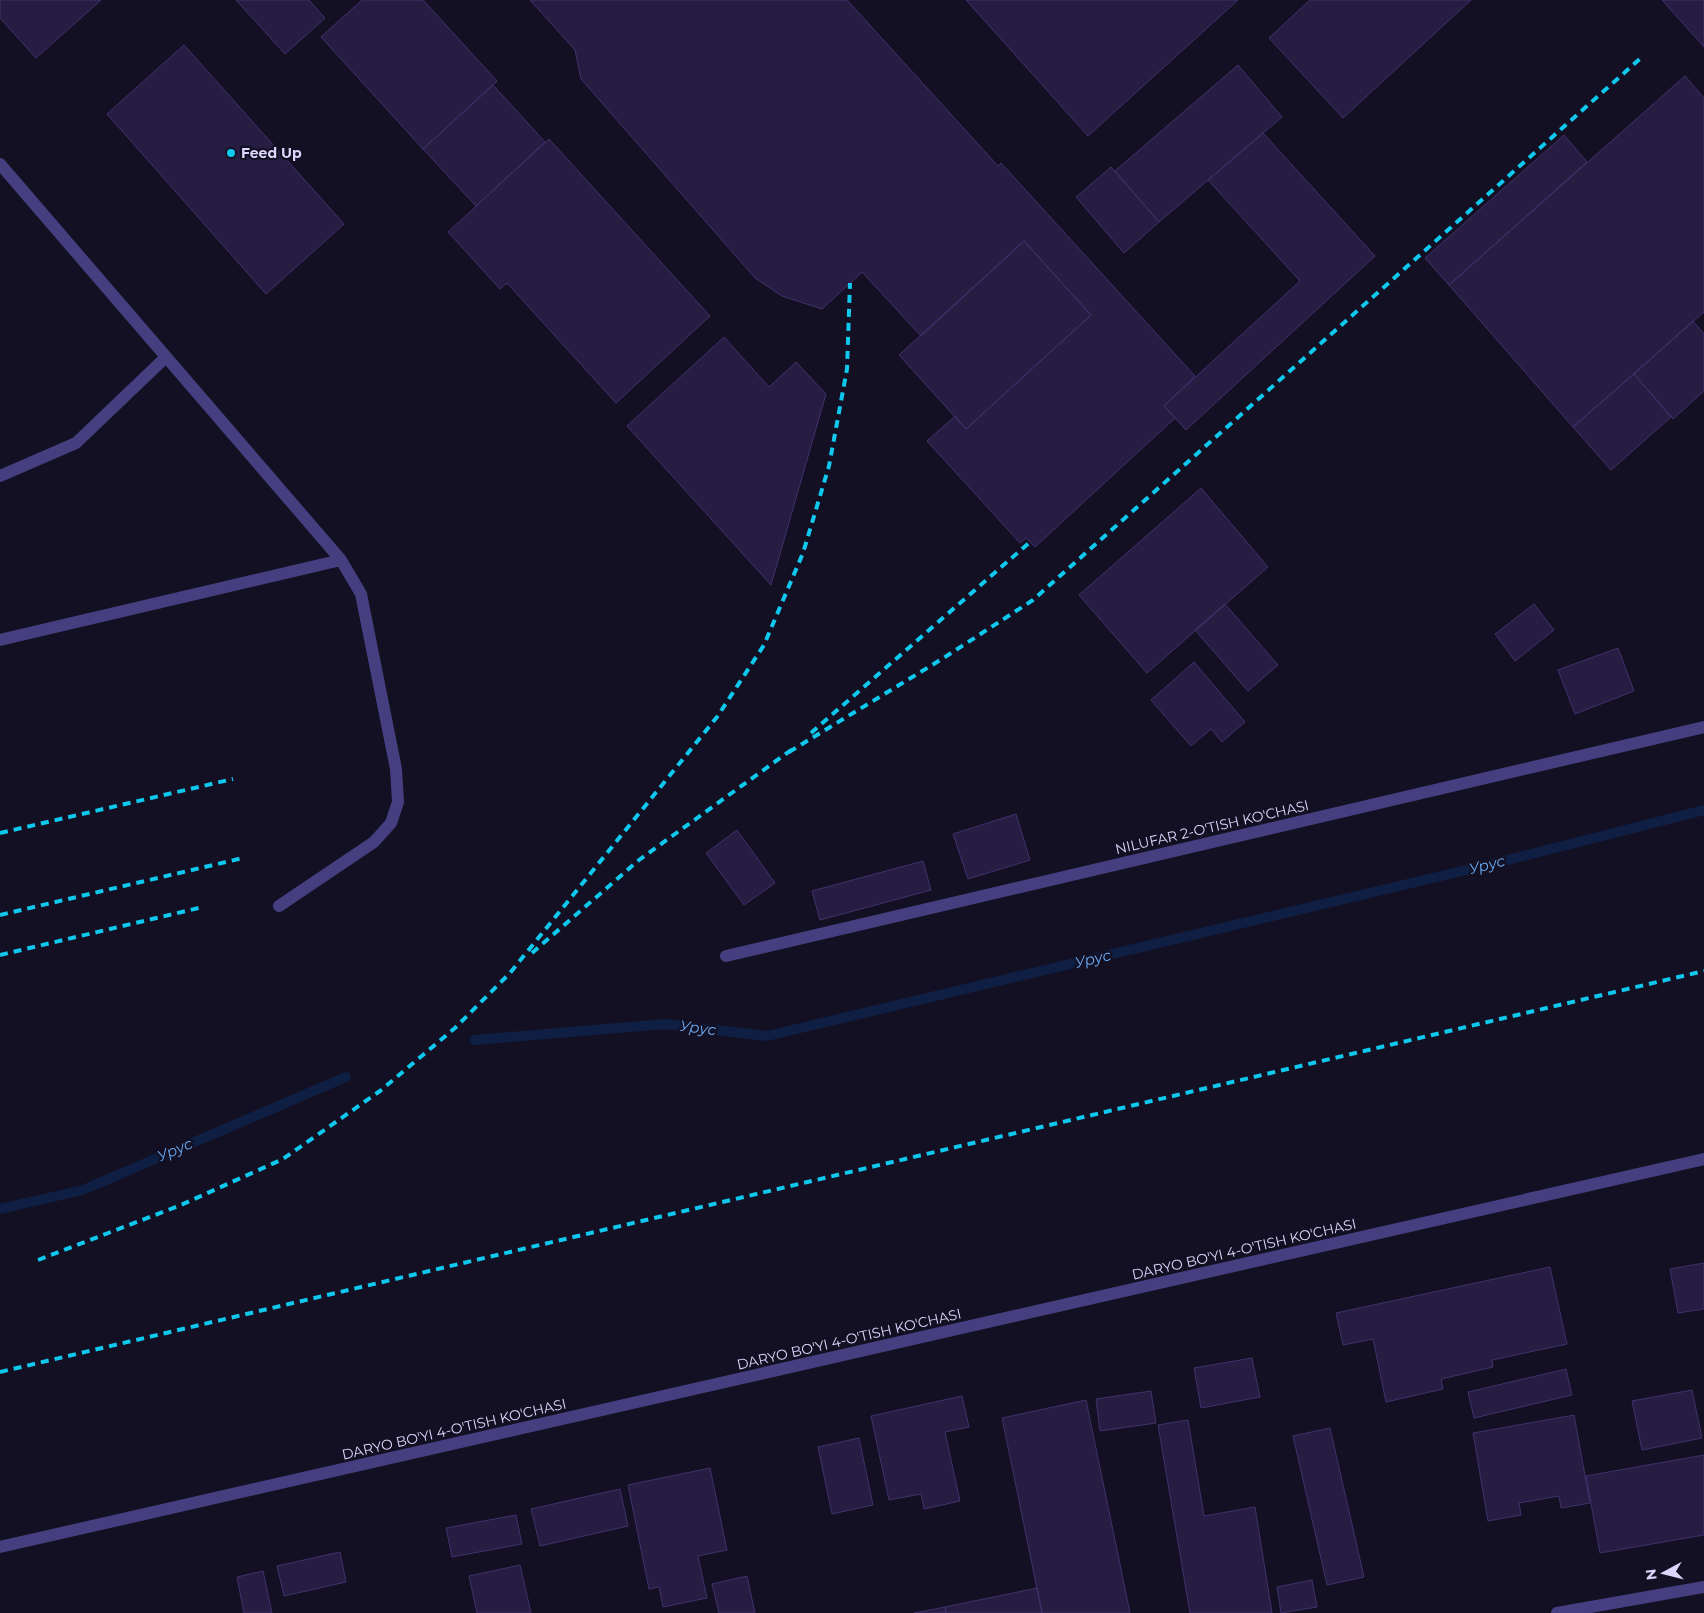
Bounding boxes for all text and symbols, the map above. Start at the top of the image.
place label: Feed Up [241,144,302,162]
marker: Feed Up [225,147,237,159]
street label: NILUFAR 2-O'TISH KO'CHASI [1113,796,1311,858]
water label: Урус [1467,851,1507,878]
water label: Урус [1073,945,1113,972]
water label: Урус [679,1016,718,1039]
water label: Урус [154,1134,196,1165]
street label: DARYO BO'YI 4-O'TISH KO'CHASI [1130,1214,1358,1284]
street label: DARYO BO'YI 4-O'TISH KO'CHASI [735,1304,963,1374]
street label: DARYO BO'YI 4-O'TISH KO'CHASI [340,1394,568,1464]
north arrow [1639,1548,1689,1598]
text: N [1641,1568,1661,1581]

